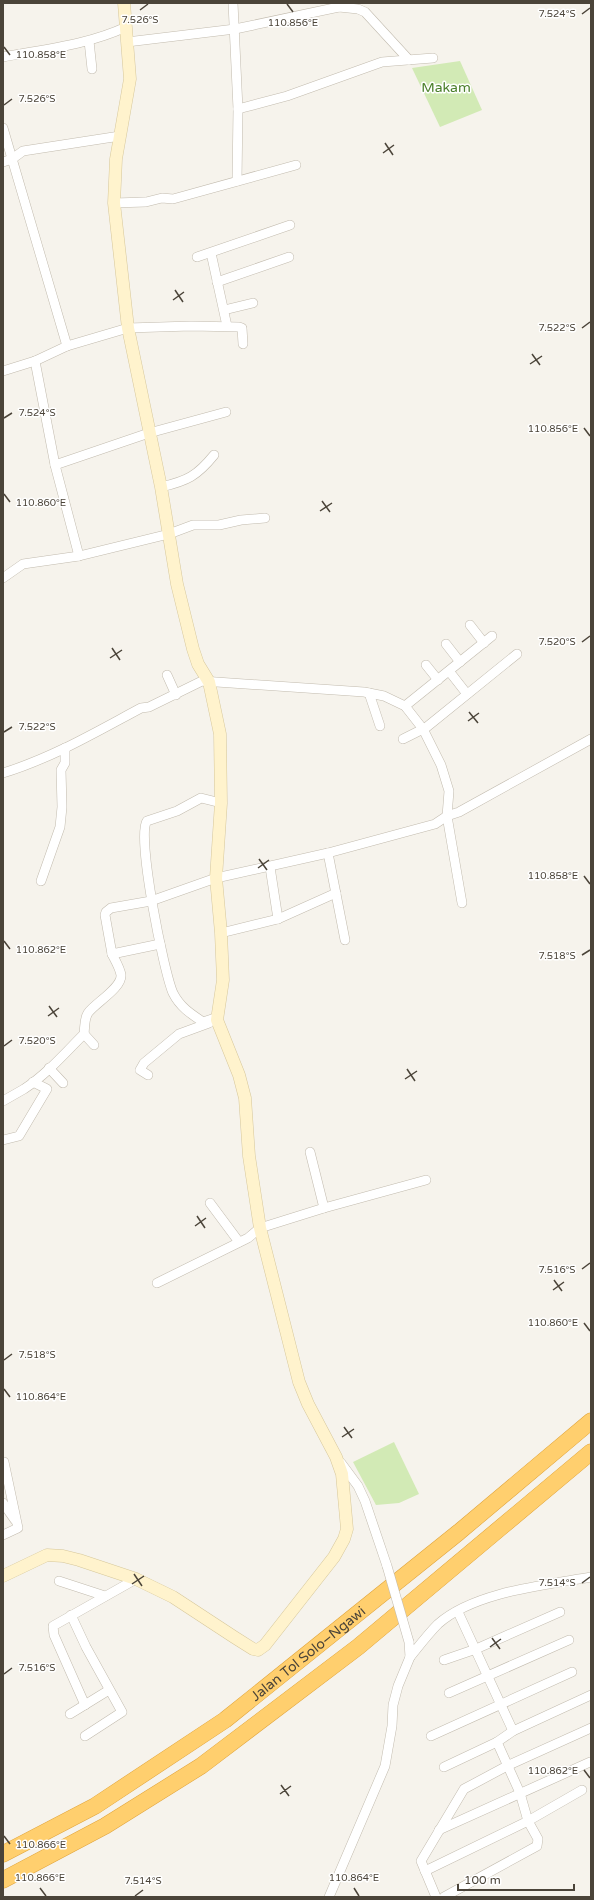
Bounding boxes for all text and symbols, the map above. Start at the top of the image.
text: 7.524°S [538,8,576,20]
text: 7.526°S [121,14,159,26]
text: 110.856°E [268,17,318,29]
text: 110.858°E [16,49,66,61]
park label: Makam [421,79,471,96]
text: 7.526°S [18,93,56,105]
text: 7.522°S [538,322,576,334]
text: 7.524°S [18,407,56,419]
text: 110.856°E [528,423,578,435]
text: 110.860°E [16,497,66,509]
text: 7.520°S [538,636,576,648]
text: 7.522°S [18,721,56,733]
text: 110.858°E [528,870,578,882]
text: 110.862°E [16,944,66,956]
text: 7.518°S [538,950,576,962]
text: 7.520°S [18,1035,56,1047]
text: 7.516°S [538,1264,576,1276]
text: 110.860°E [528,1317,578,1329]
text: 7.518°S [18,1349,56,1361]
text: 110.864°E [16,1391,66,1403]
text: 7.514°S [538,1577,576,1589]
street label: Jalan Tol Solo–Ngawi [247,1602,369,1705]
text: 7.516°S [18,1662,56,1674]
text: 110.862°E [528,1765,578,1777]
text: 110.866°E [16,1839,66,1851]
scale bar [458,1866,574,1892]
text: 110.866°E [15,1872,65,1884]
text: 110.864°E [329,1872,379,1884]
text: 100 m [464,1873,501,1887]
text: 7.514°S [124,1875,162,1887]

